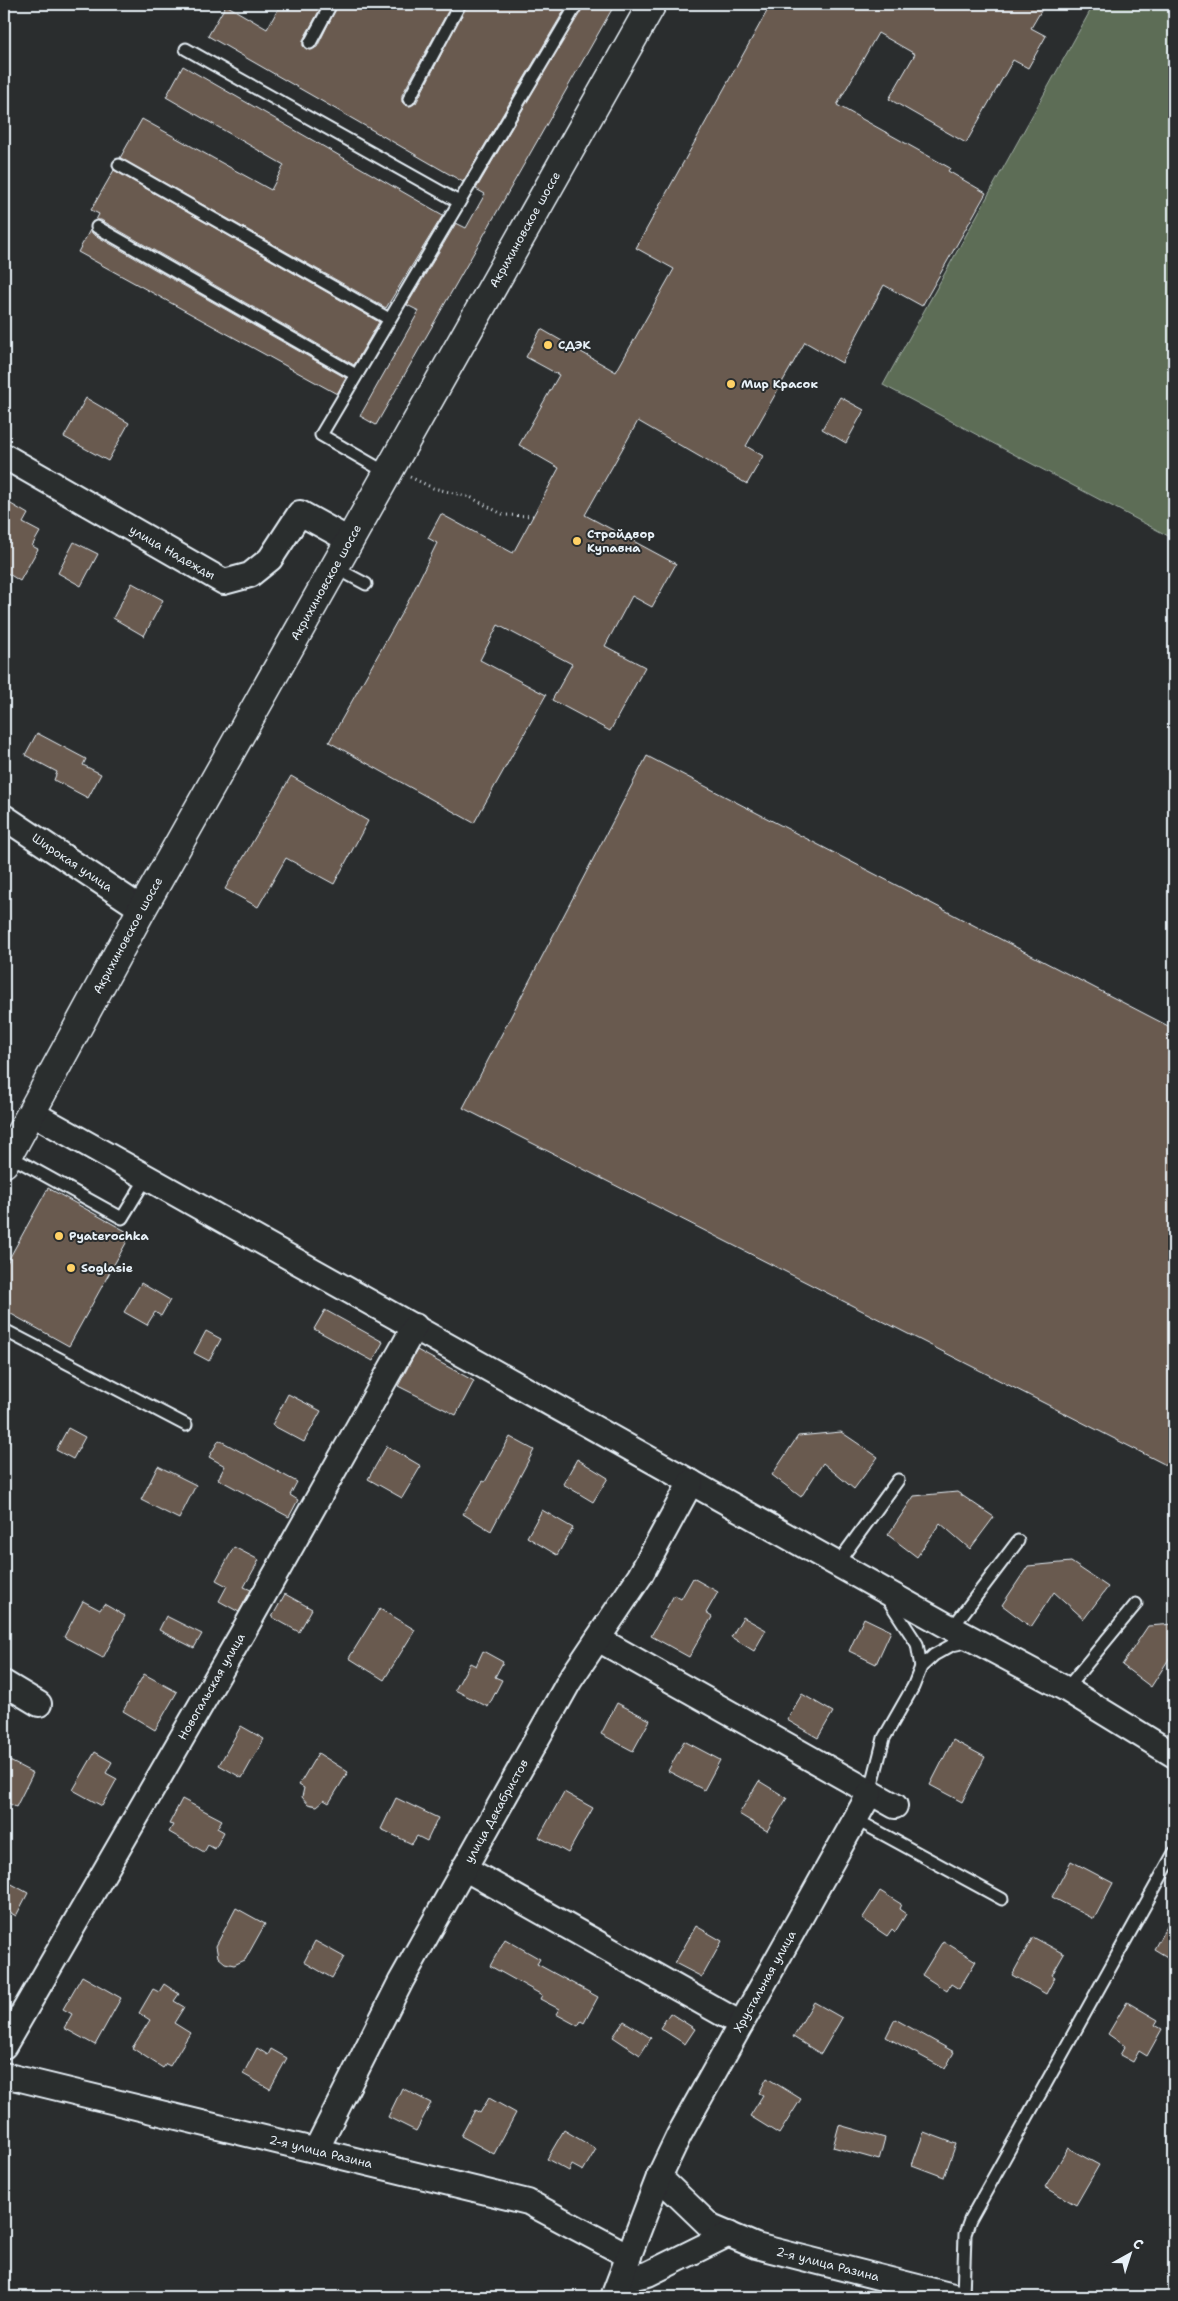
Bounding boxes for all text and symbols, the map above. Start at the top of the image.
street label: Акрихиновское шоссе [486,168,564,290]
place label: СДЭК [558,337,592,353]
marker: СДЭК [542,339,554,351]
place label: Мир Красок [741,376,818,392]
marker: Мир Красок [725,378,737,390]
street label: Акрихиновское шоссе [287,521,365,643]
street label: улица Надежды [127,522,218,583]
place label: Стройдвор Купавна [587,526,655,556]
marker: Стройдвор Купавна [571,535,583,547]
street label: Широкая улица [29,830,116,895]
street label: Акрихиновское шоссе [89,874,166,997]
place label: Pyaterochka [69,1228,149,1244]
marker: Pyaterochka [53,1230,65,1242]
place label: Soglasie [81,1260,133,1276]
marker: Soglasie [65,1262,77,1274]
street label: Новогальская улица [174,1630,249,1743]
street label: улица Декабристов [461,1756,532,1866]
street label: Хрустальная улица [730,1927,800,2035]
street label: 2-я улица Разина [268,2132,375,2172]
north arrow [1106,2228,1156,2278]
text: С [1129,2234,1147,2254]
street label: 2-я улица Разина [775,2243,881,2285]

